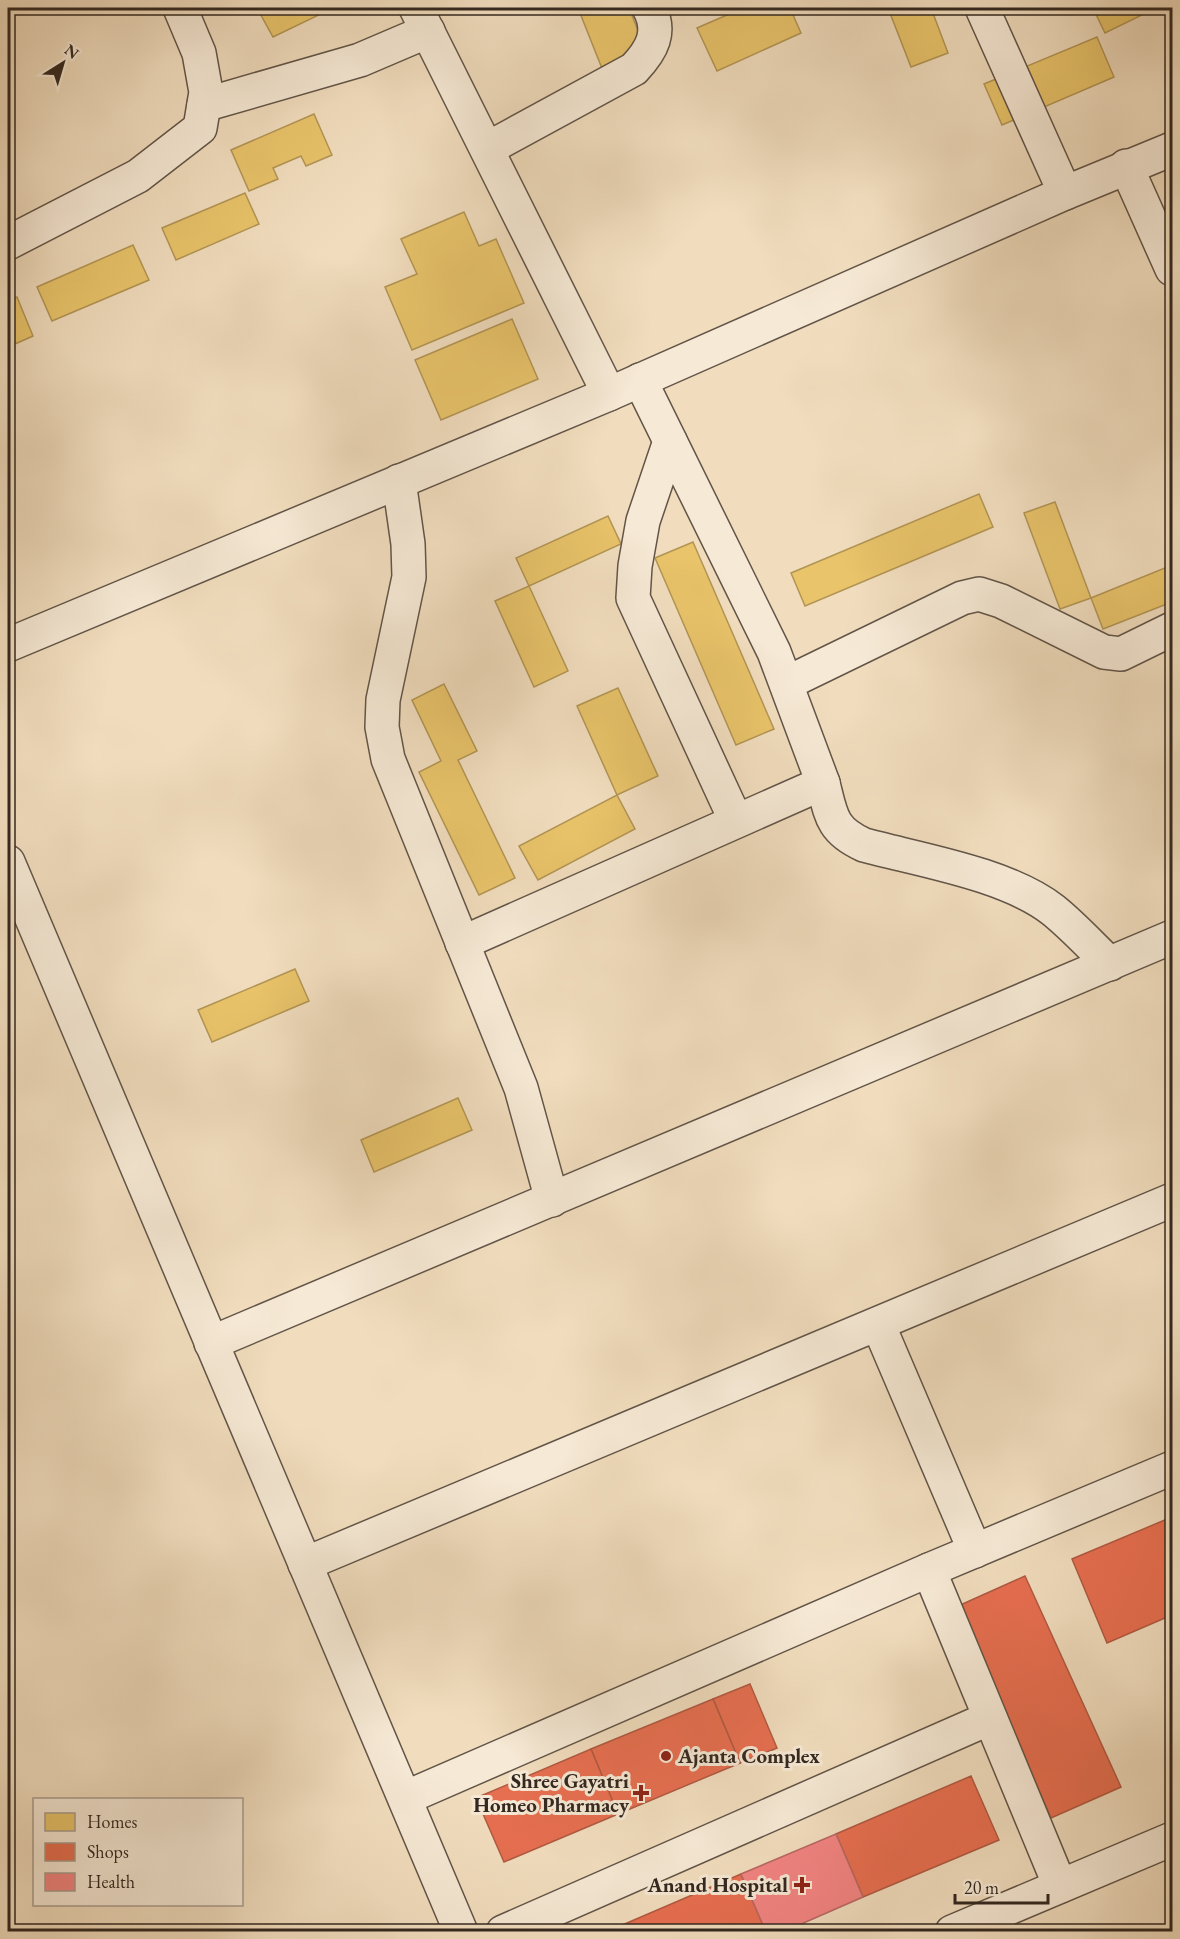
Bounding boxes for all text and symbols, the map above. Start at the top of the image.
north arrow [33,33,93,93]
text: N [60,39,83,64]
place label: Ajanta Complex [677,1742,820,1769]
marker: Ajanta Complex [659,1749,673,1763]
place label: Shree Gayatri Homeo Pharmacy [473,1767,630,1818]
marker: Shree Gayatri Homeo Pharmacy [634,1786,648,1800]
legend [33,1798,243,1906]
text: Homes [87,1810,138,1833]
text: Shops [87,1840,129,1863]
scale bar [955,1867,1048,1905]
text: Health [87,1870,135,1893]
place label: Anand Hospital [647,1871,788,1898]
marker: Anand Hospital [793,1876,811,1894]
text: 20 m [964,1876,999,1899]

